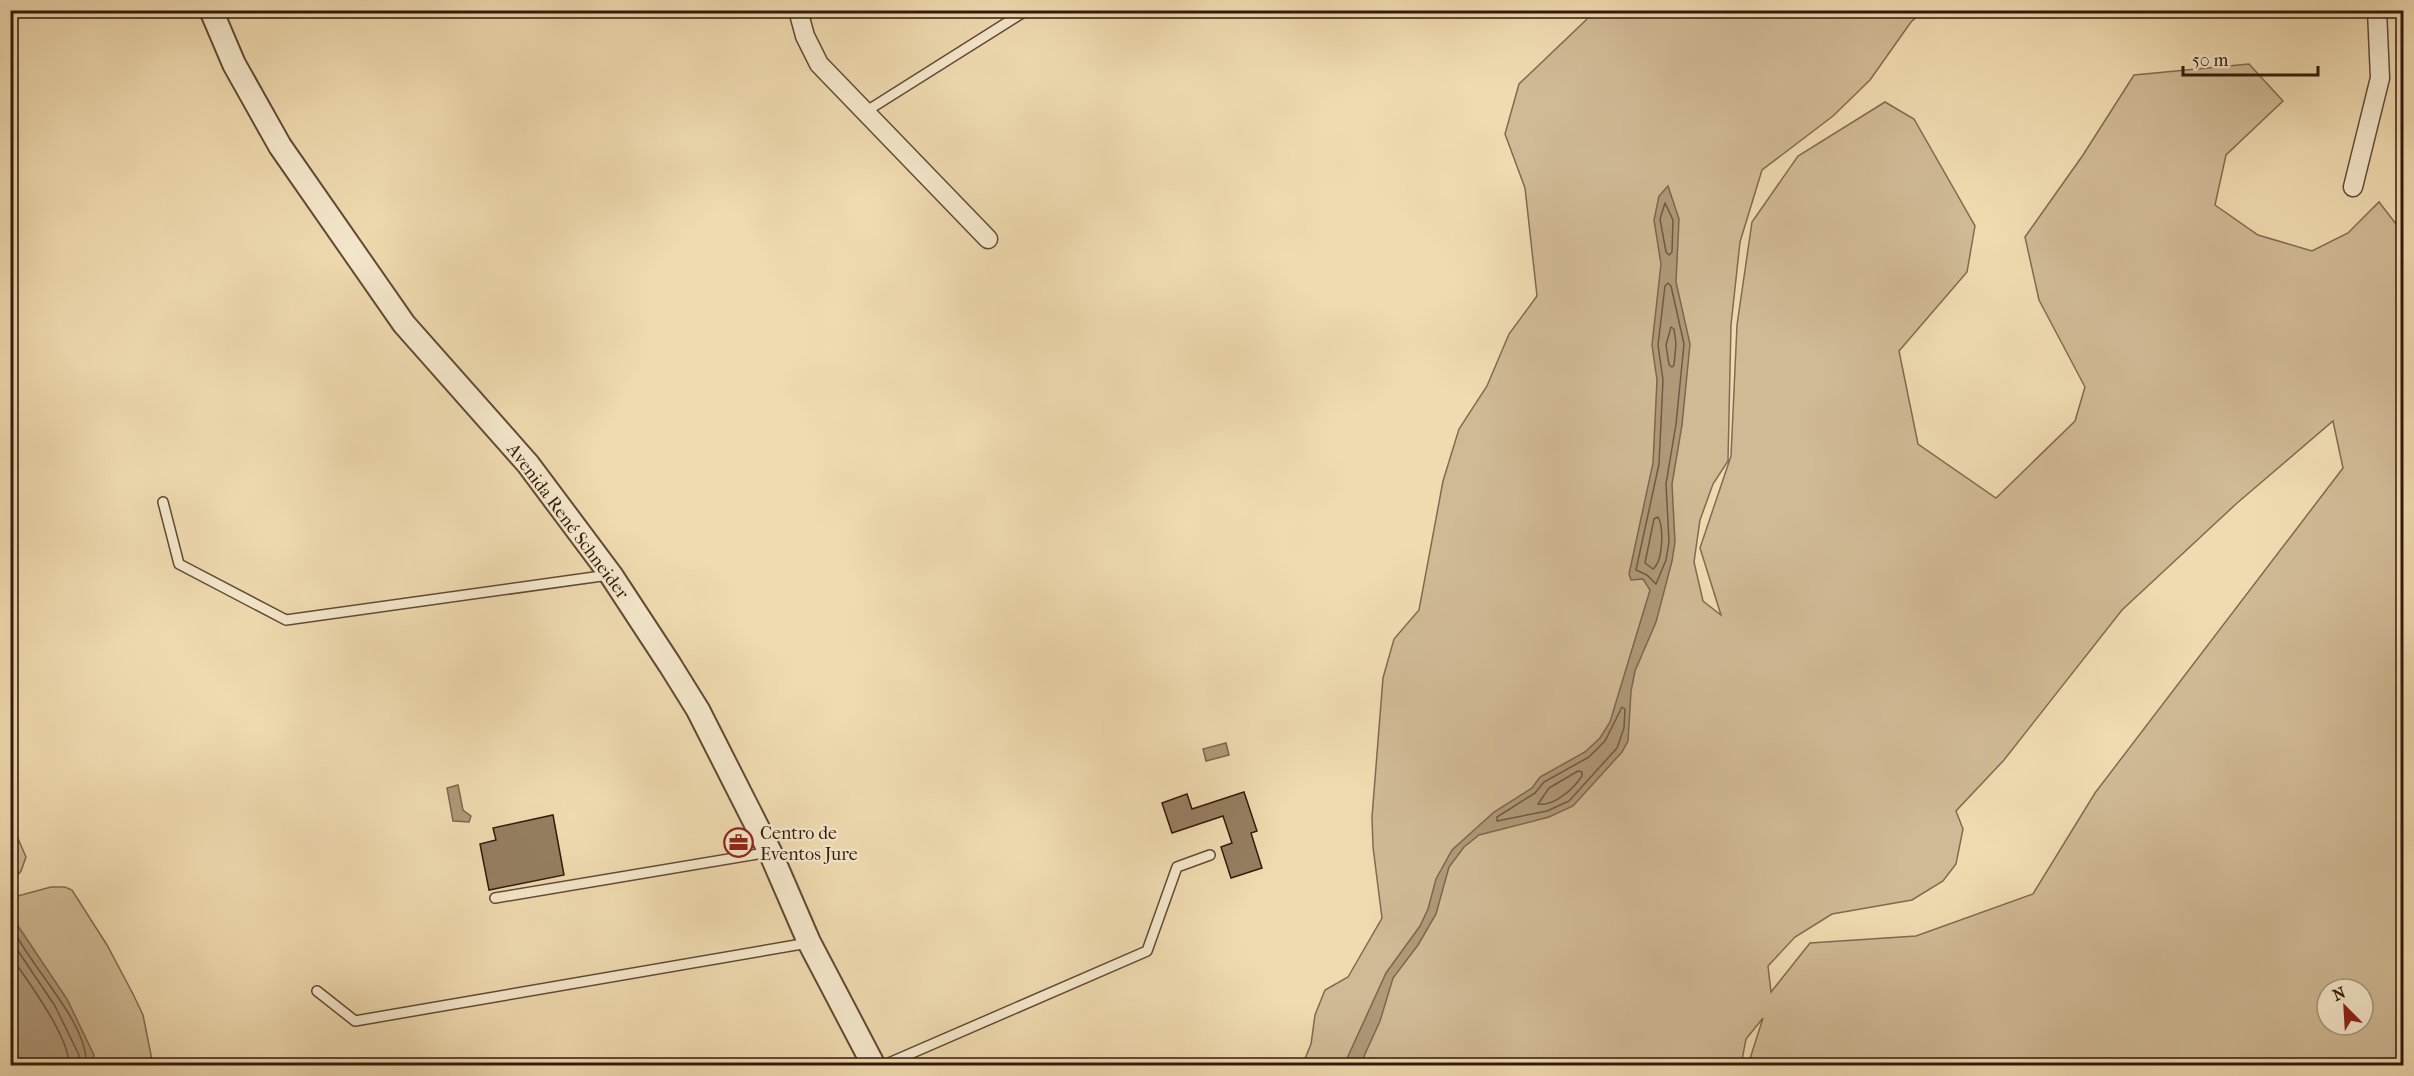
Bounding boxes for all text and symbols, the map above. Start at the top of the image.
scale bar [2183,39,2318,77]
text: 50 m [2192,50,2229,71]
street label: Avenida René Schneider [502,439,633,604]
place label: Centro de Eventos Jure [760,823,858,865]
office icon: Centro de Eventos Jure [723,827,755,859]
north arrow [2315,977,2375,1037]
text: N [2330,982,2349,1005]

